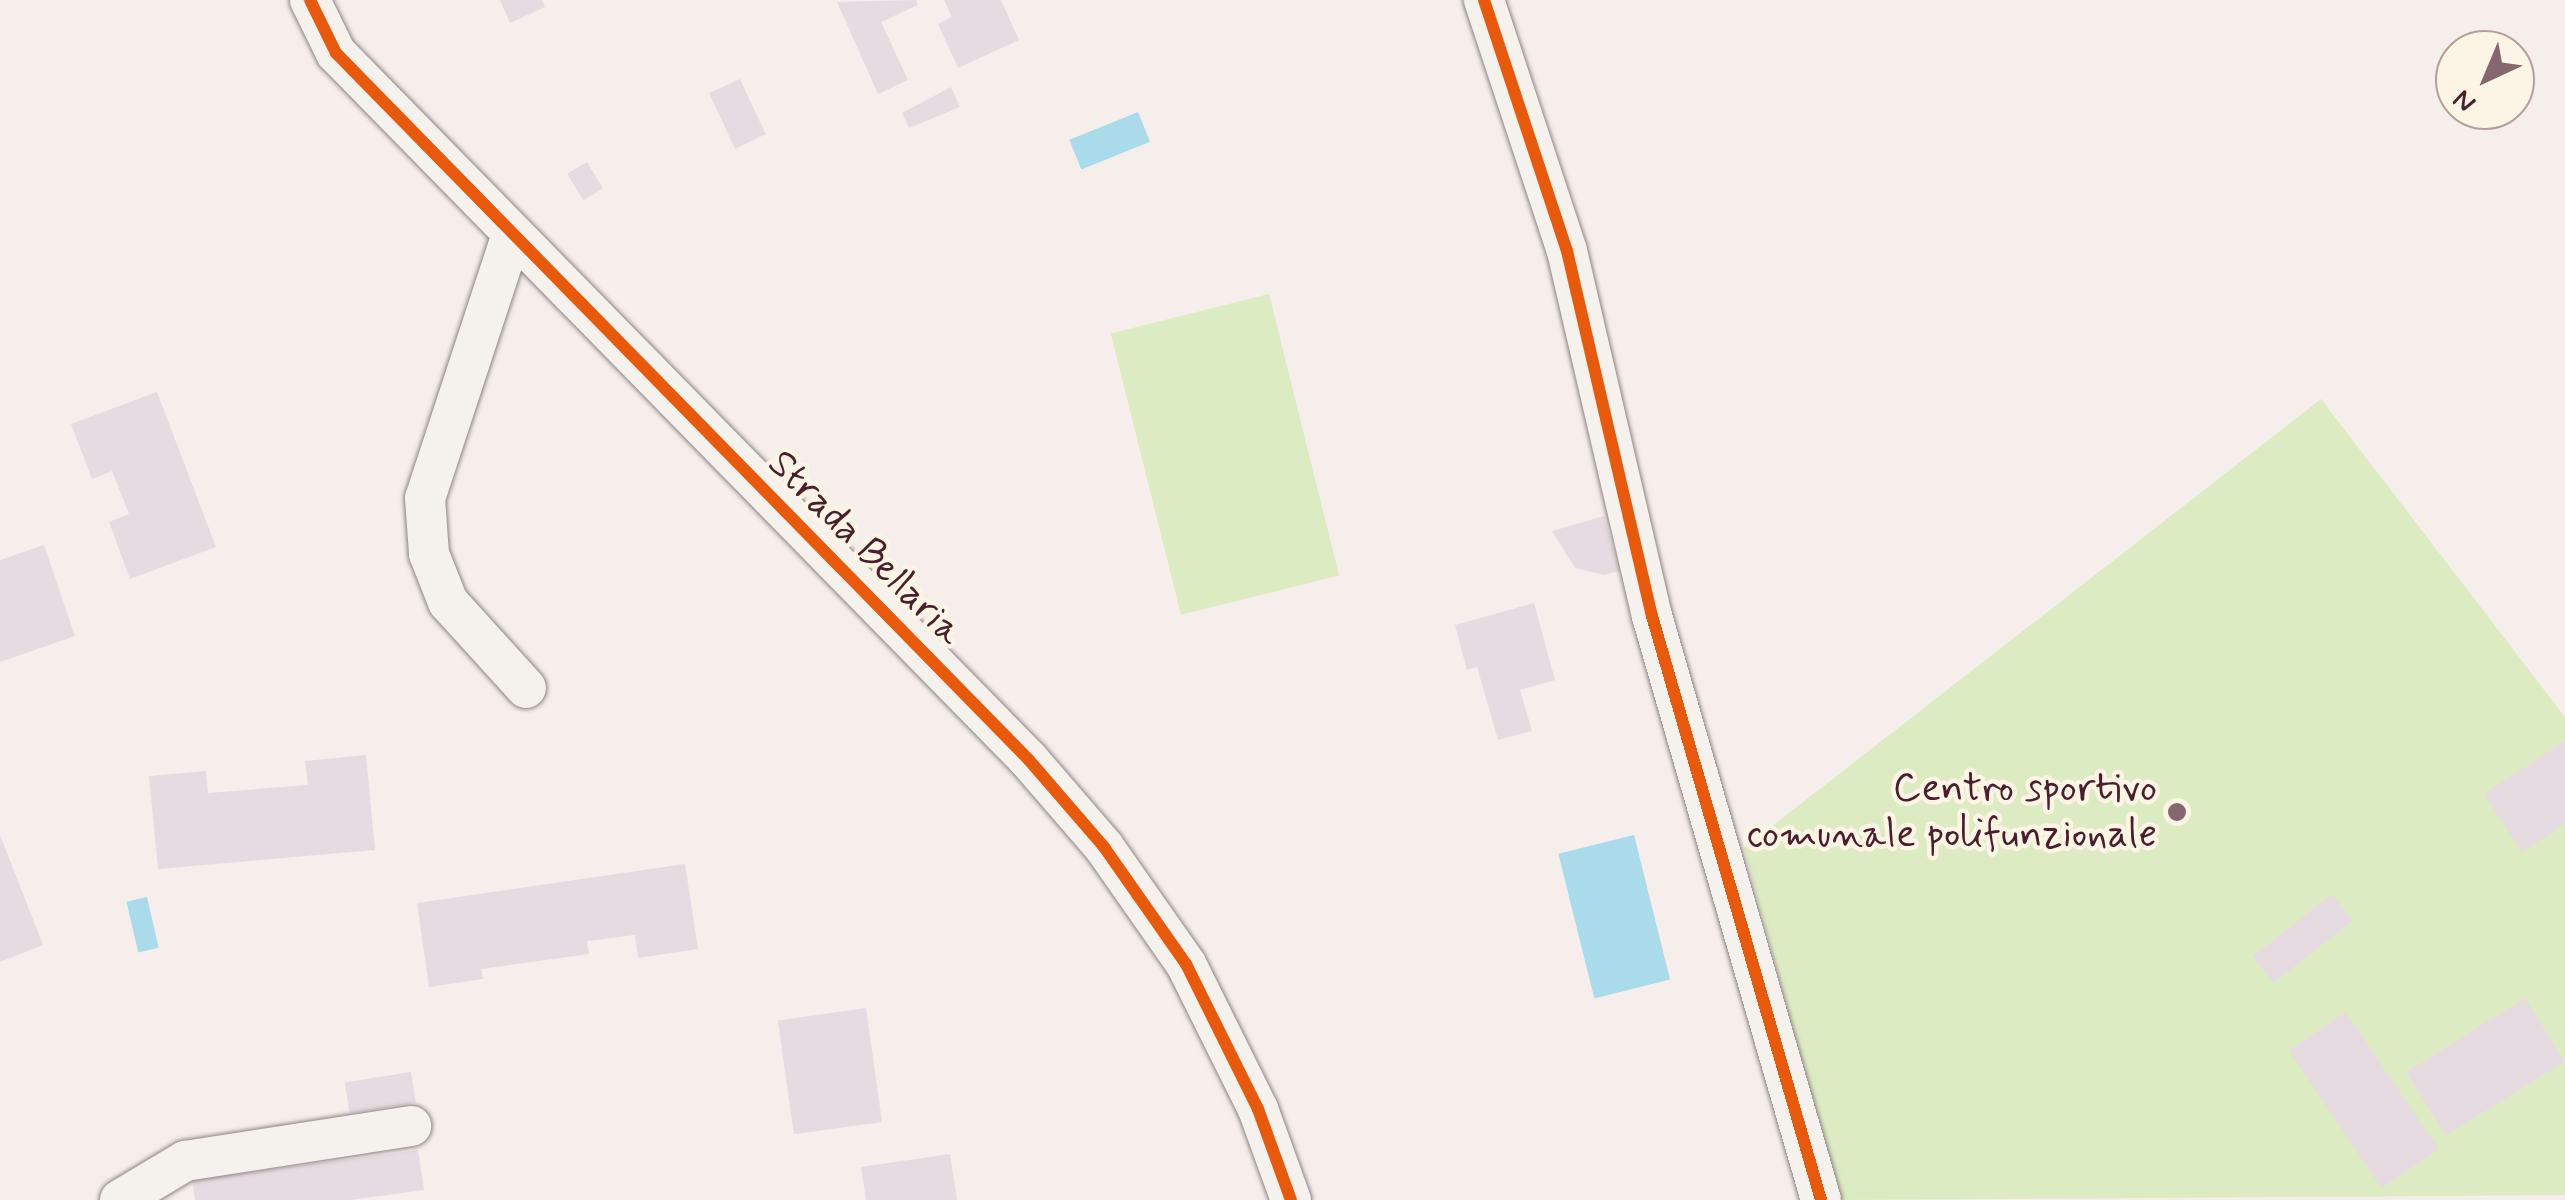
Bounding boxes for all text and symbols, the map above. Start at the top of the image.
north arrow [2435,30,2535,130]
text: N [2446,81,2485,120]
street label: Strada Bellaria [758,441,972,655]
place label: Centro sportivo comunale polifunzionale [1747,765,2157,859]
marker: Centro sportivo comunale polifunzionale [2166,801,2188,823]

